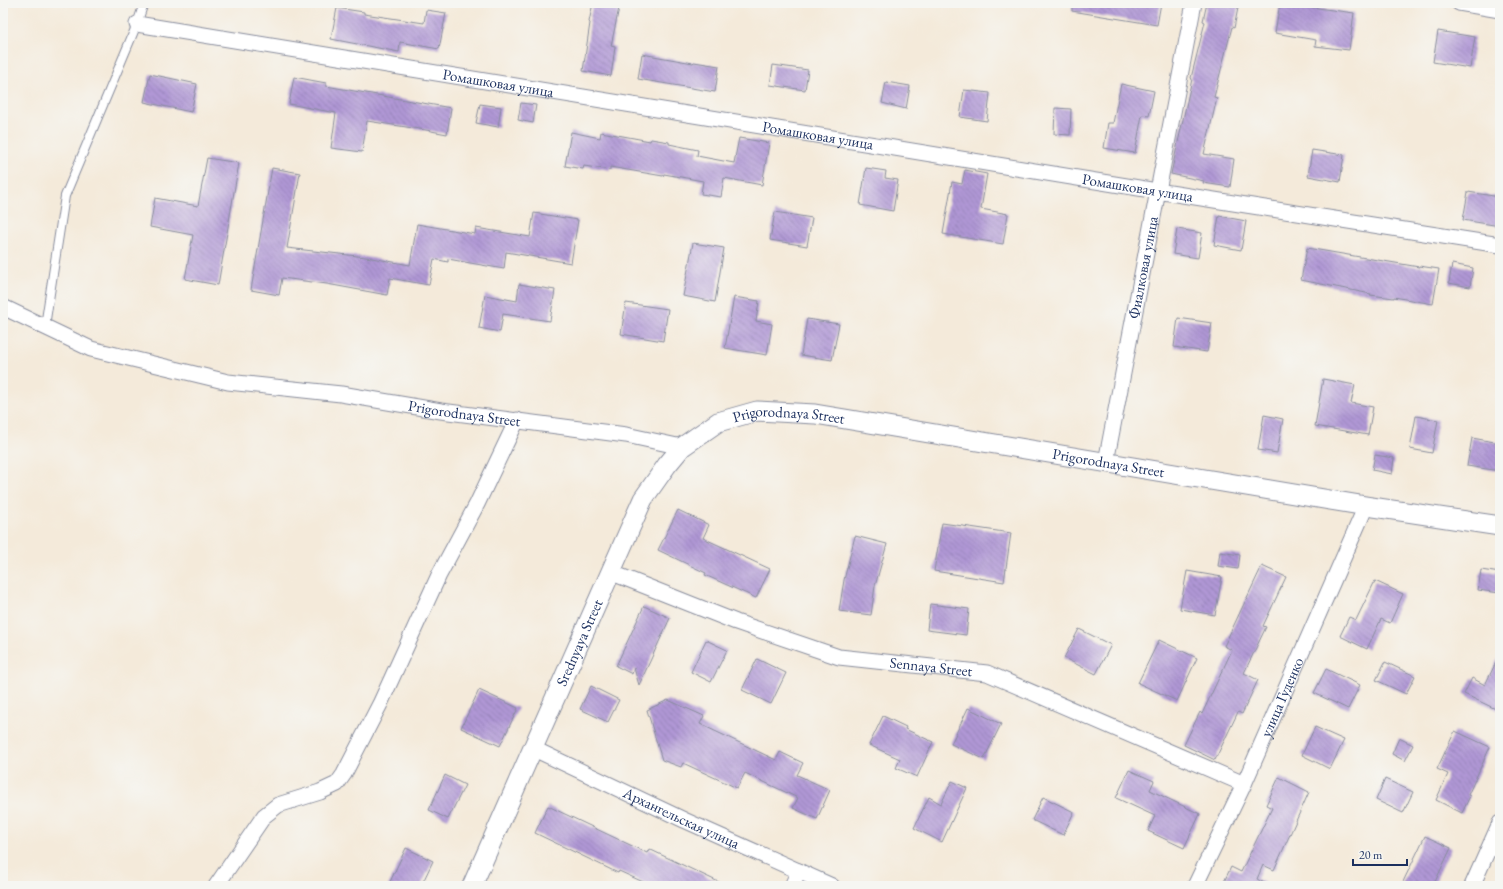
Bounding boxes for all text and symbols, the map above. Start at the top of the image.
street label: Ромашковая улица [441,64,555,101]
street label: Ромашковая улица [761,117,875,153]
street label: Ромашковая улица [1081,169,1195,206]
street label: Фиалковая улица [1124,215,1162,320]
street label: Prigorodnaya Street [407,396,522,430]
street label: Prigorodnaya Street [730,401,847,428]
street label: Prigorodnaya Street [1051,444,1166,481]
street label: Srednyaya Street [552,596,607,689]
street label: Sennaya Street [889,653,974,680]
street label: улица Гуденко [1256,654,1307,740]
street label: Архангельская улица [620,782,743,853]
scale bar [1353,841,1407,867]
text: 20 m [1359,847,1383,863]

